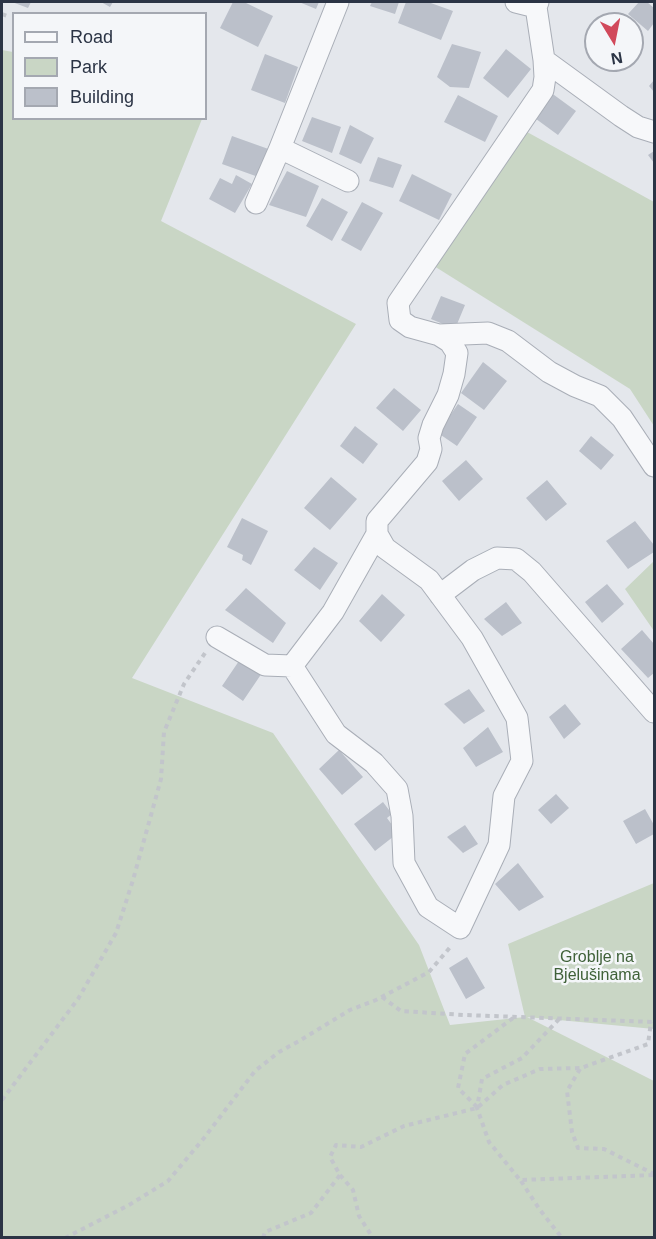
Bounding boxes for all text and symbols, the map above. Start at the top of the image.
legend [12,12,207,120]
north arrow [584,12,644,72]
text: Road [70,27,113,47]
text: N [610,49,624,68]
text: Park [70,57,107,77]
text: Building [70,87,134,107]
park label: Groblje na Bjelušinama [553,948,641,986]

